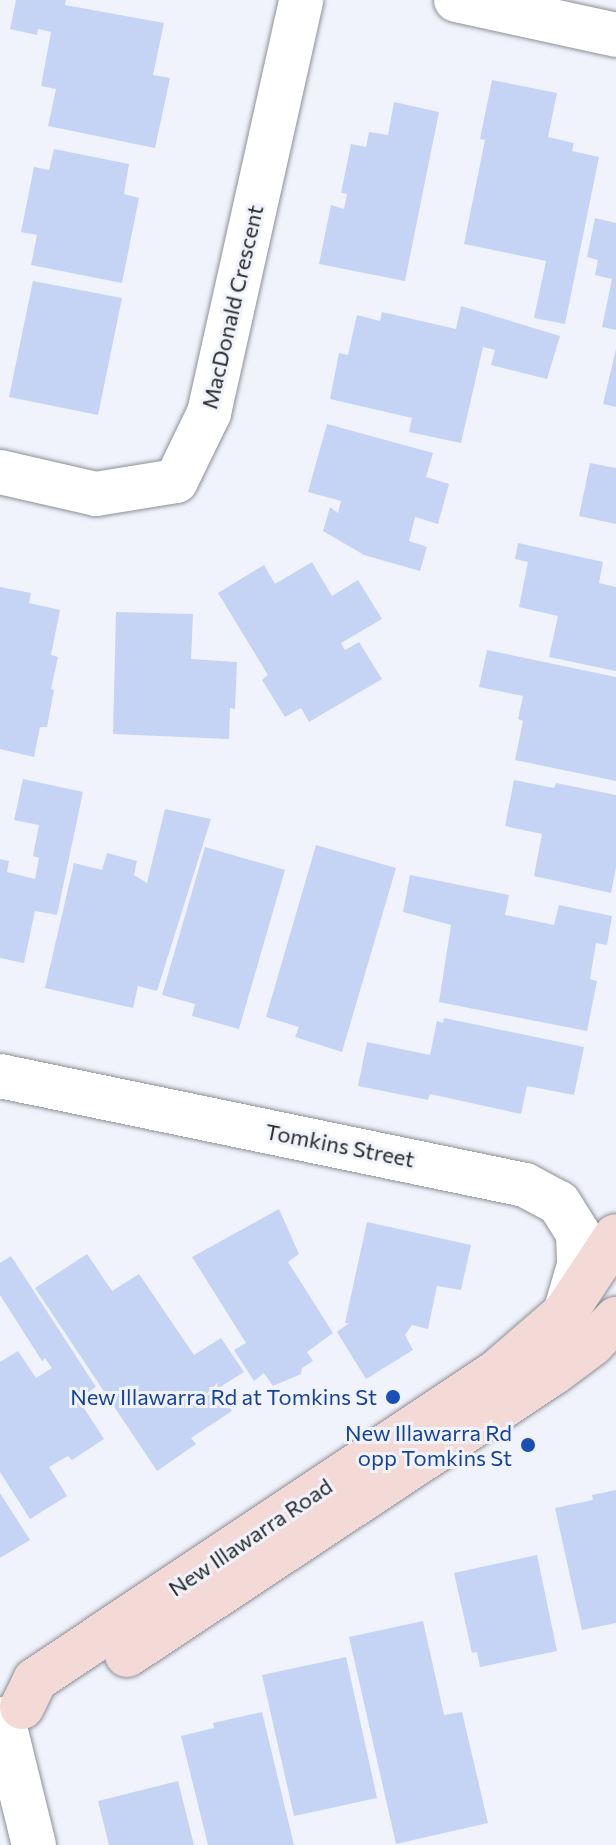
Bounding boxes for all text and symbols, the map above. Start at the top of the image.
street label: MacDonald Crescent [196,203,268,411]
street label: Tomkins Street [263,1118,417,1172]
place label: New Illawarra Rd at Tomkins St [70,1384,377,1410]
marker: New Illawarra Rd at Tomkins St [384,1388,402,1406]
place label: New Illawarra Rd opp Tomkins St [345,1419,512,1470]
marker: New Illawarra Rd opp Tomkins St [519,1436,537,1454]
street label: New Illawarra Road [163,1472,337,1602]

